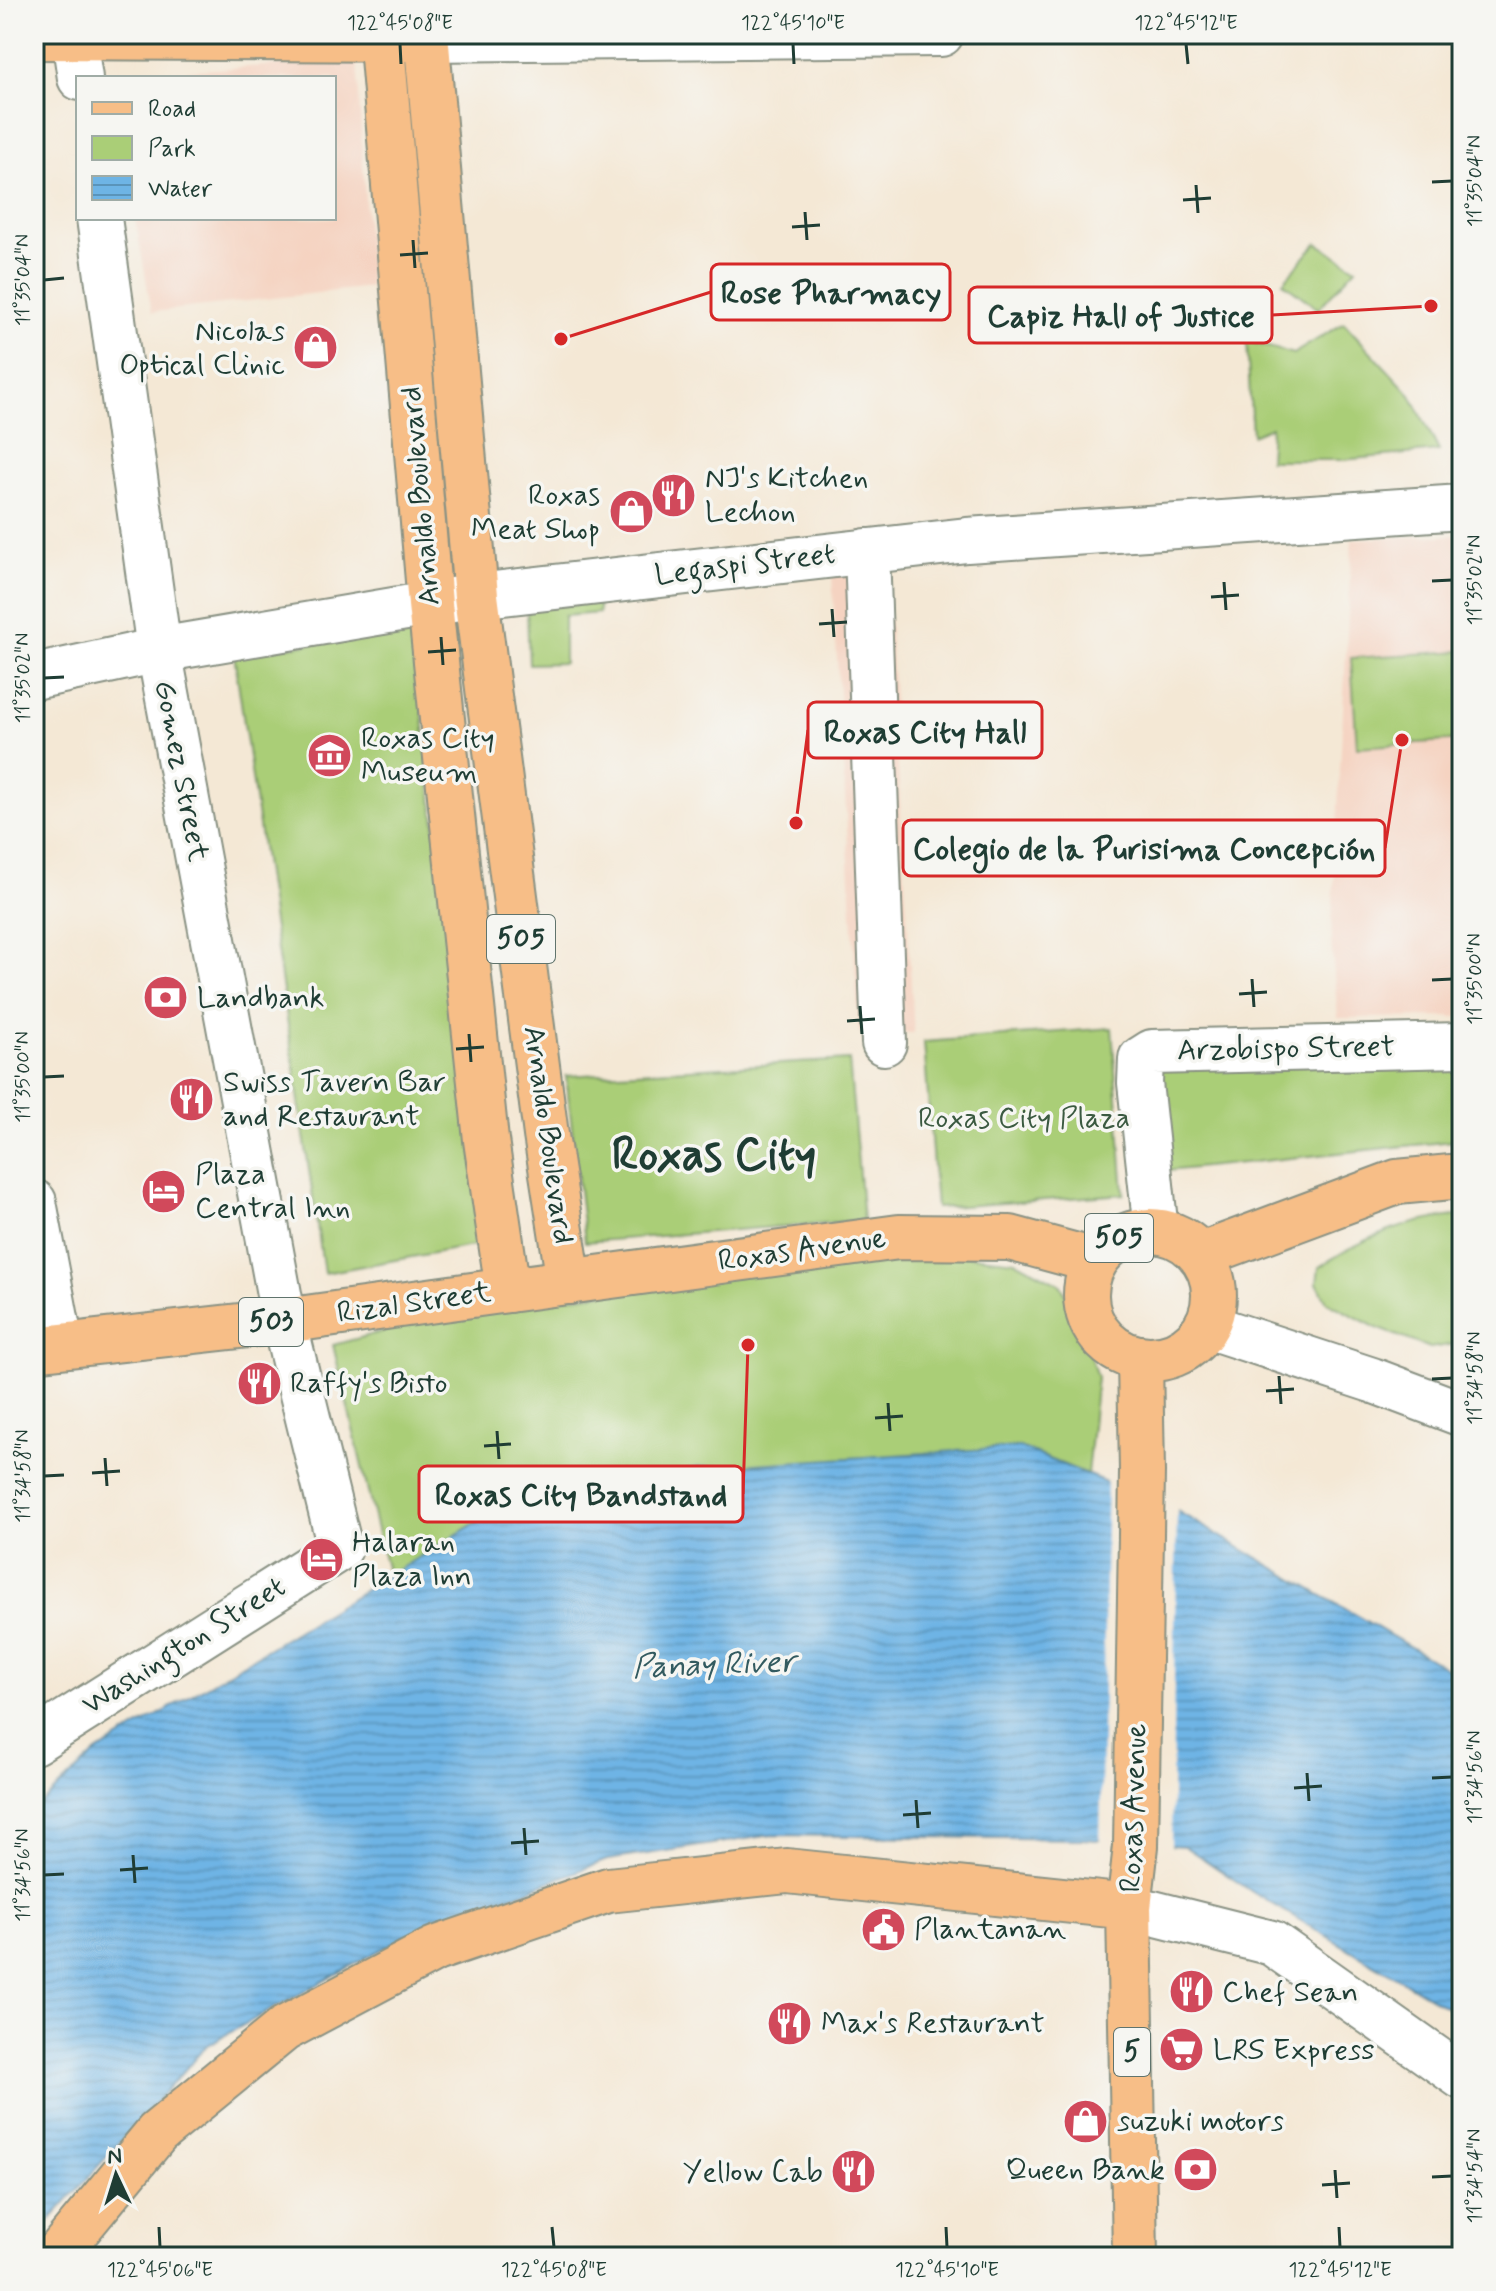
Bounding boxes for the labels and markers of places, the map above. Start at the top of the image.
callout: Rose Pharmacy [711,264,950,320]
callout: Capiz Hall of Justice [969,287,1272,343]
place label: Nicolas Optical Clinic [119,312,285,385]
shop icon: Nicolas Optical Clinic [292,324,340,372]
place label: NJ's Kitchen Lechon [705,459,868,532]
restaurant icon: NJ's Kitchen Lechon [650,471,698,519]
place label: Roxas Meat Shop [471,476,600,549]
shop icon: Roxas Meat Shop [607,488,655,536]
callout: Roxas City Hall [808,702,1042,758]
place label: Roxas City Museum [361,719,495,792]
museum icon: Roxas City Museum [306,731,354,779]
callout: Colegio de la Purisima Concepción [903,820,1385,876]
bank icon: Landbank [142,974,190,1022]
place label: Landbank [197,979,325,1018]
place label: Swiss Tavern Bar and Restaurant [223,1063,446,1136]
restaurant icon: Swiss Tavern Bar and Restaurant [168,1075,216,1123]
place label: Plaza Central Inn [195,1155,350,1228]
hotel icon: Plaza Central Inn [140,1167,188,1215]
restaurant icon: Raffy's Bisto [235,1359,283,1407]
place label: Raffy's Bisto [290,1364,447,1403]
callout: Roxas City Bandstand [419,1466,743,1522]
place label: Halaran Plaza Inn [352,1523,472,1596]
hotel icon: Halaran Plaza Inn [297,1535,345,1583]
public building icon: Plantanan [859,1905,907,1953]
place label: Plantanan [914,1910,1067,1949]
restaurant icon: Chef Sean [1167,1968,1215,2016]
place label: Chef Sean [1222,1973,1358,2012]
restaurant icon: Max's Restaurant [766,1999,814,2047]
place label: Max's Restaurant [821,2004,1045,2043]
supermarket icon: LRS Express [1158,2026,1206,2074]
place label: LRS Express [1213,2031,1375,2070]
shop icon: suzuki motors [1062,2097,1110,2145]
place label: suzuki motors [1117,2102,1284,2141]
bank icon: Queen Bank [1172,2146,1220,2194]
restaurant icon: Yellow Cab [830,2148,878,2196]
place label: Queen Bank [1005,2151,1165,2190]
place label: Yellow Cab [683,2153,823,2192]

